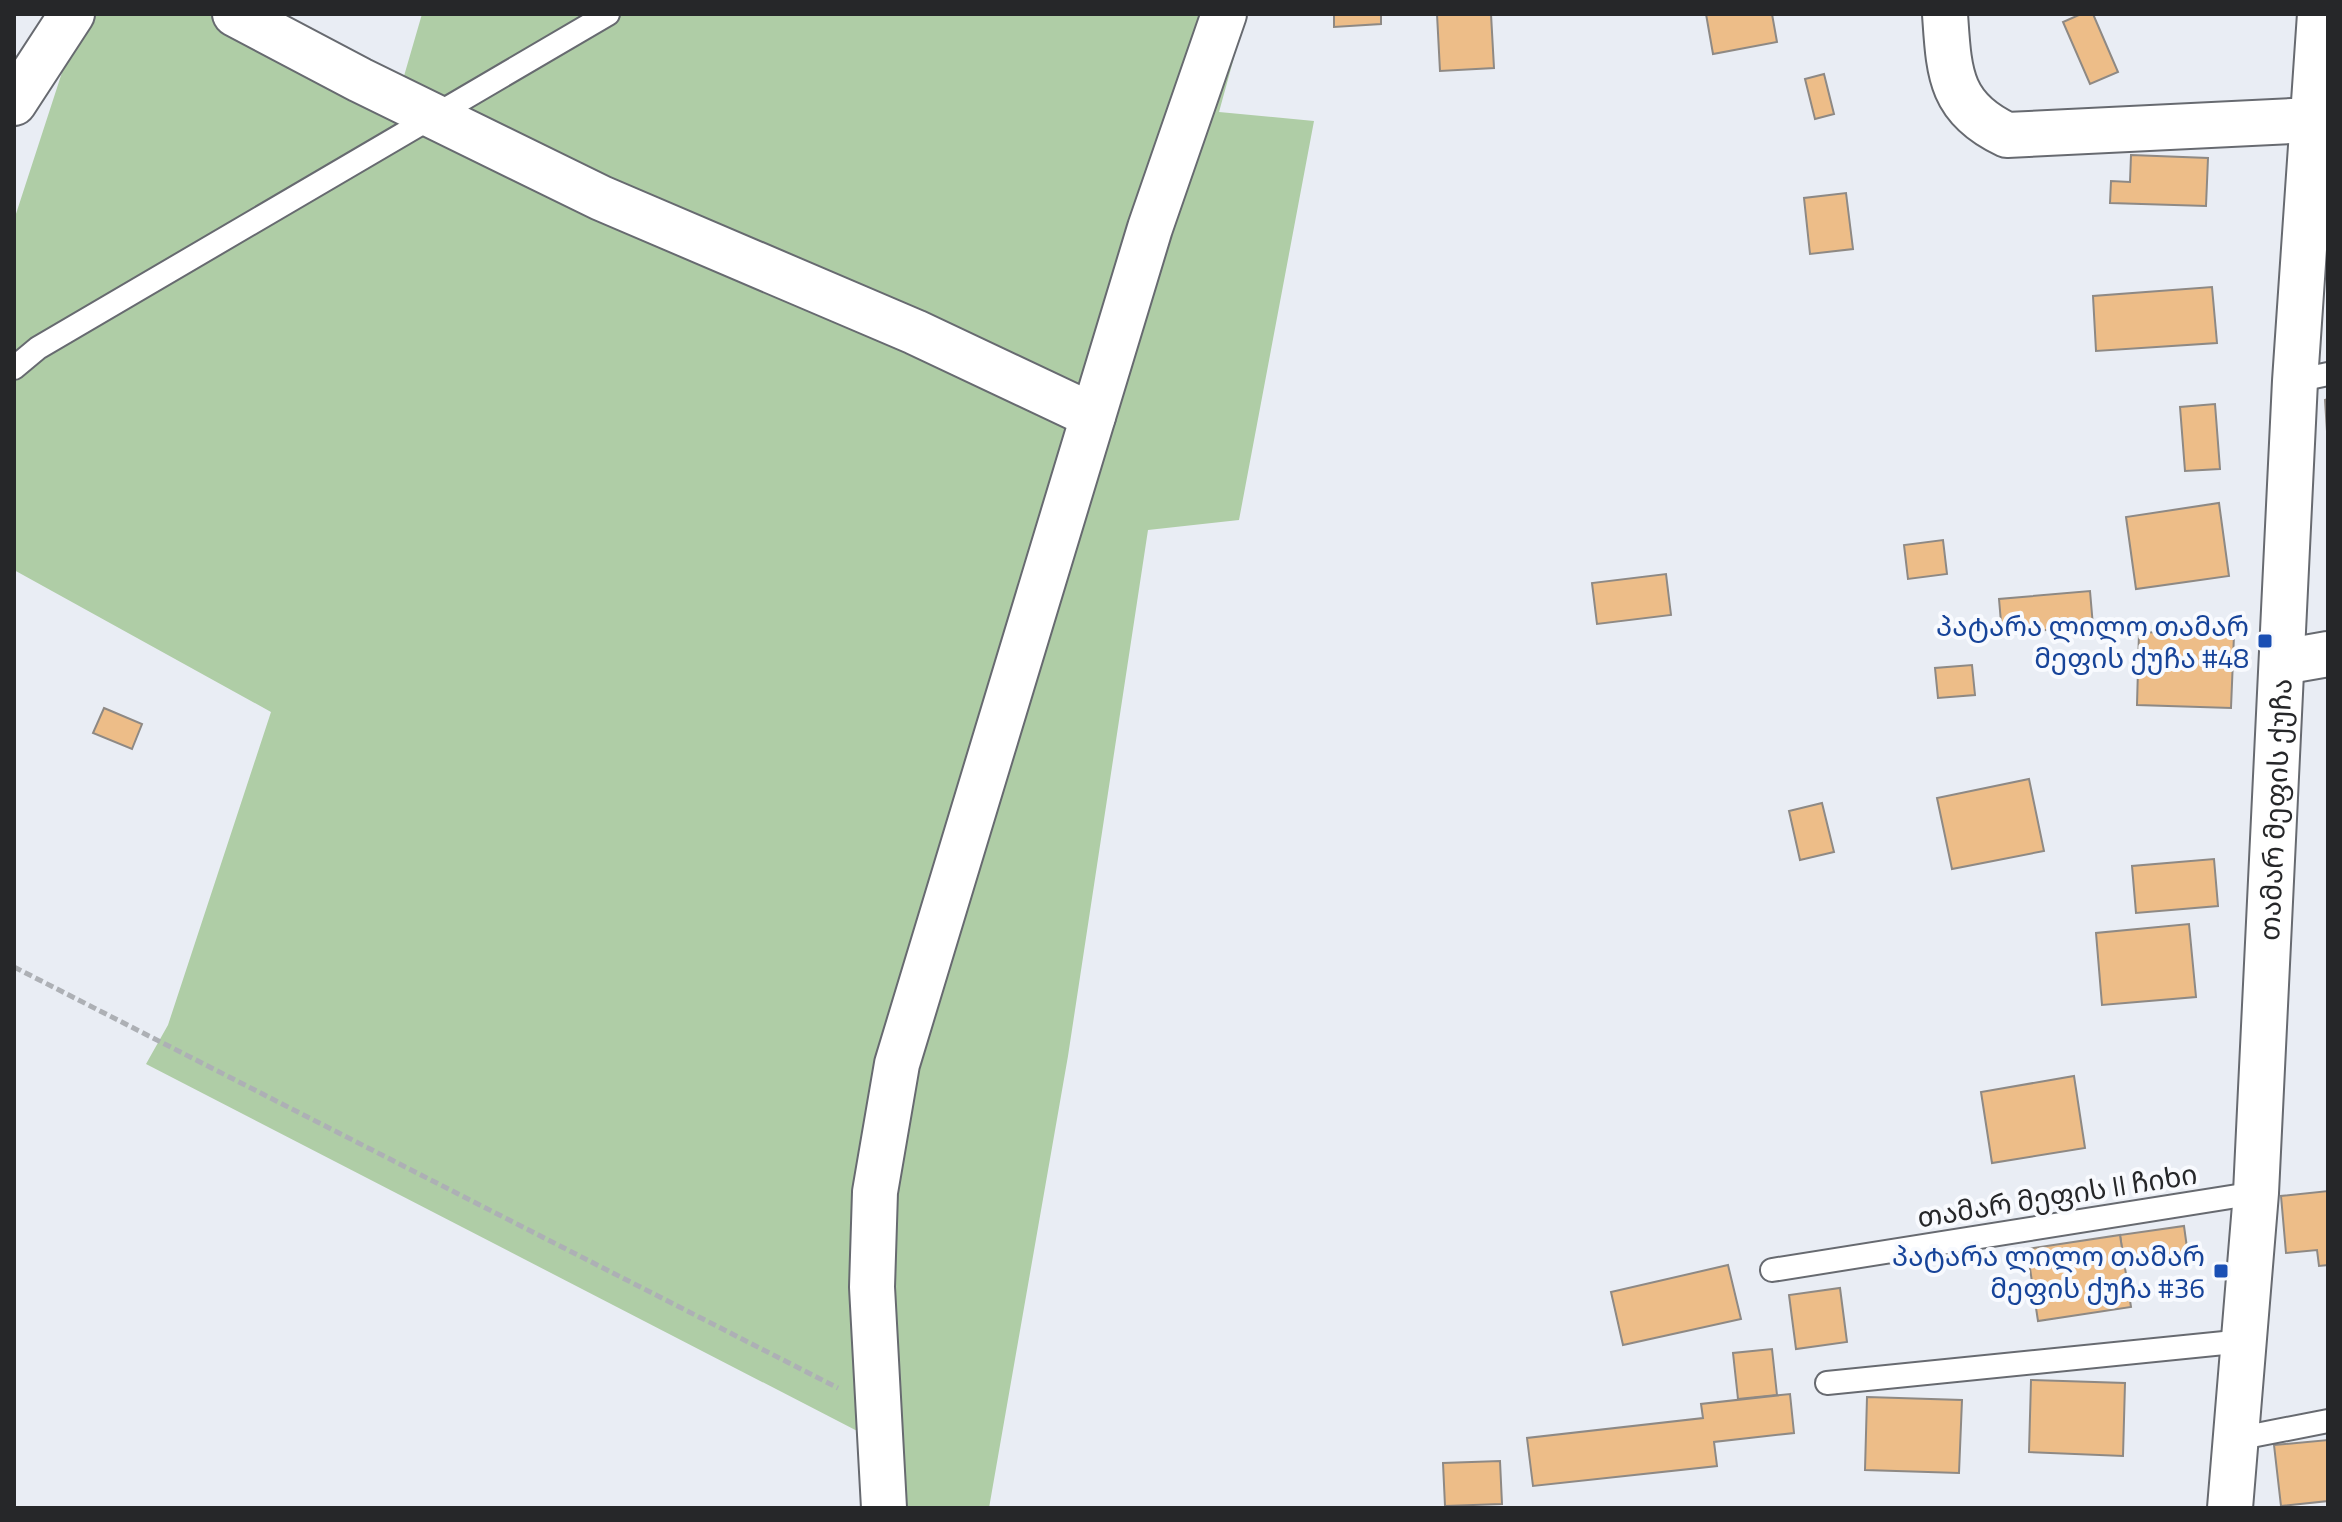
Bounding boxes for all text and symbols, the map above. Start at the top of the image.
place label: პატარა ლილო თამარ მეფის ქუჩა #48 [1936,604,2249,679]
marker: პატარა ლილო თამარ მეფის ქუჩა #48 [2256,632,2274,650]
street label: თამარ მეფის ქუჩა [2247,677,2302,942]
street label: თამარ მეფის II ჩიხი [1914,1152,2200,1238]
place label: პატარა ლილო თამარ მეფის ქუჩა #36 [1892,1234,2205,1309]
marker: პატარა ლილო თამარ მეფის ქუჩა #36 [2212,1262,2230,1280]

